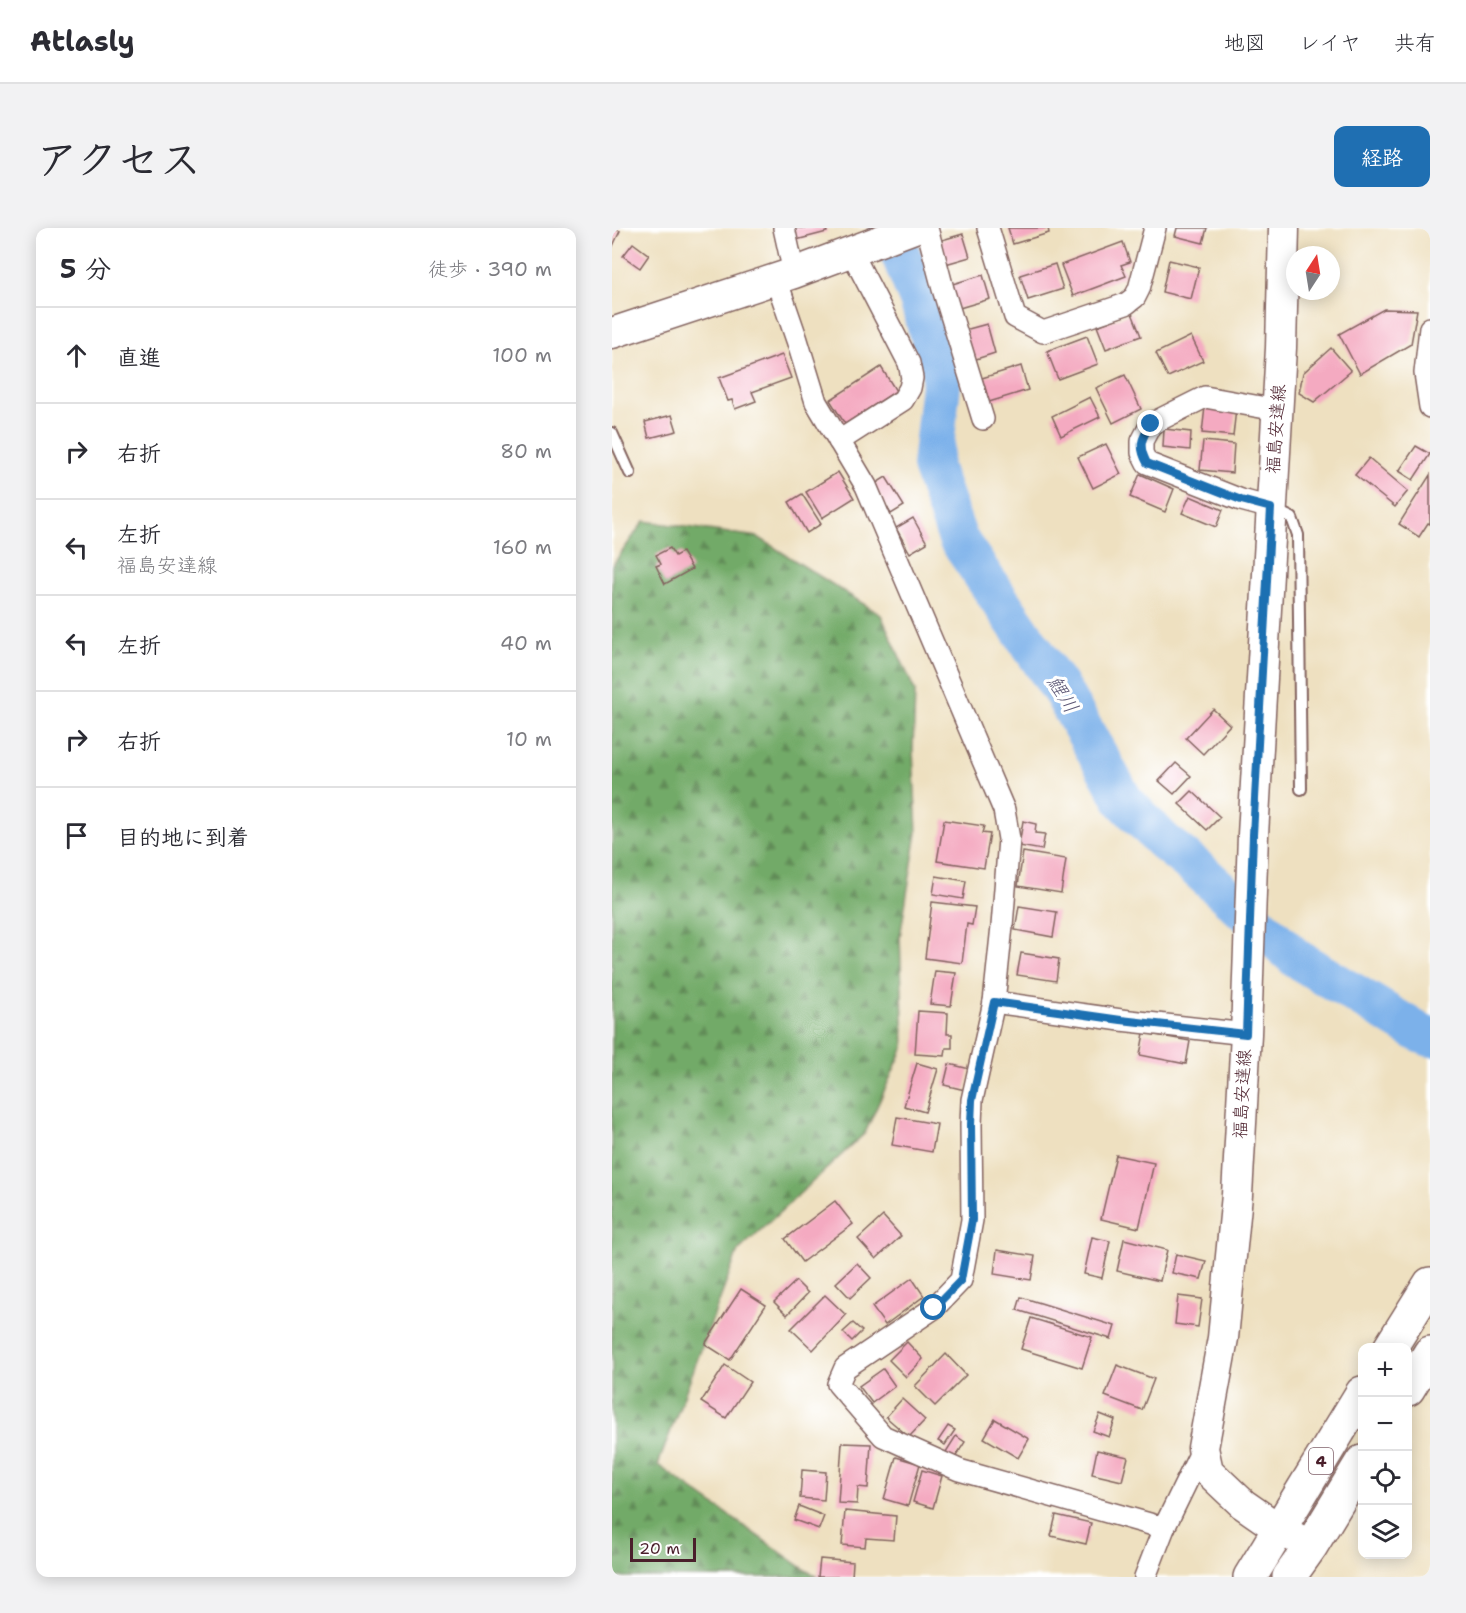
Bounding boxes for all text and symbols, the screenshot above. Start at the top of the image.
text: Atlasly [30,22,135,60]
text: 地図 [1224,29,1266,57]
text: レイヤ [1299,29,1361,57]
text: 共有 [1394,29,1436,57]
button: 経路 [1334,126,1430,187]
text: アクセス [36,131,201,187]
north arrow [1286,246,1340,300]
text: 5 分 [60,251,111,286]
text: 徒歩 · 390 m [428,256,552,282]
icon: ahead [60,339,93,372]
text: 100 m [492,342,552,368]
text: 直進 [117,343,161,372]
street label: 福島安達線 [1261,383,1291,475]
route end [1137,410,1163,436]
icon: right [60,435,93,468]
text: 80 m [500,438,552,464]
text: 右折 [117,439,161,468]
text: 左折 [117,520,161,549]
icon: left [60,531,93,564]
text: 160 m [493,534,552,560]
text: 福島安達線 [117,552,217,578]
icon: left [60,627,93,660]
text: 40 m [500,630,552,656]
text: 左折 [117,631,161,660]
water label: 鯉川 [1041,670,1085,718]
icon: right [60,723,93,756]
text: 10 m [506,726,552,752]
text: 右折 [117,727,161,756]
icon: arrive [60,819,93,852]
text: 目的地に到着 [117,823,249,852]
street label: 福島安達線 [1228,1048,1256,1140]
route start [920,1294,946,1320]
map controls [1358,1343,1412,1559]
button: + [1358,1343,1412,1397]
button: − [1358,1397,1412,1451]
road number: 4 [1309,1448,1333,1474]
button: locate [1358,1451,1412,1505]
button: layers [1358,1505,1412,1559]
scale bar [630,1535,696,1562]
text: 20 m [639,1538,680,1559]

